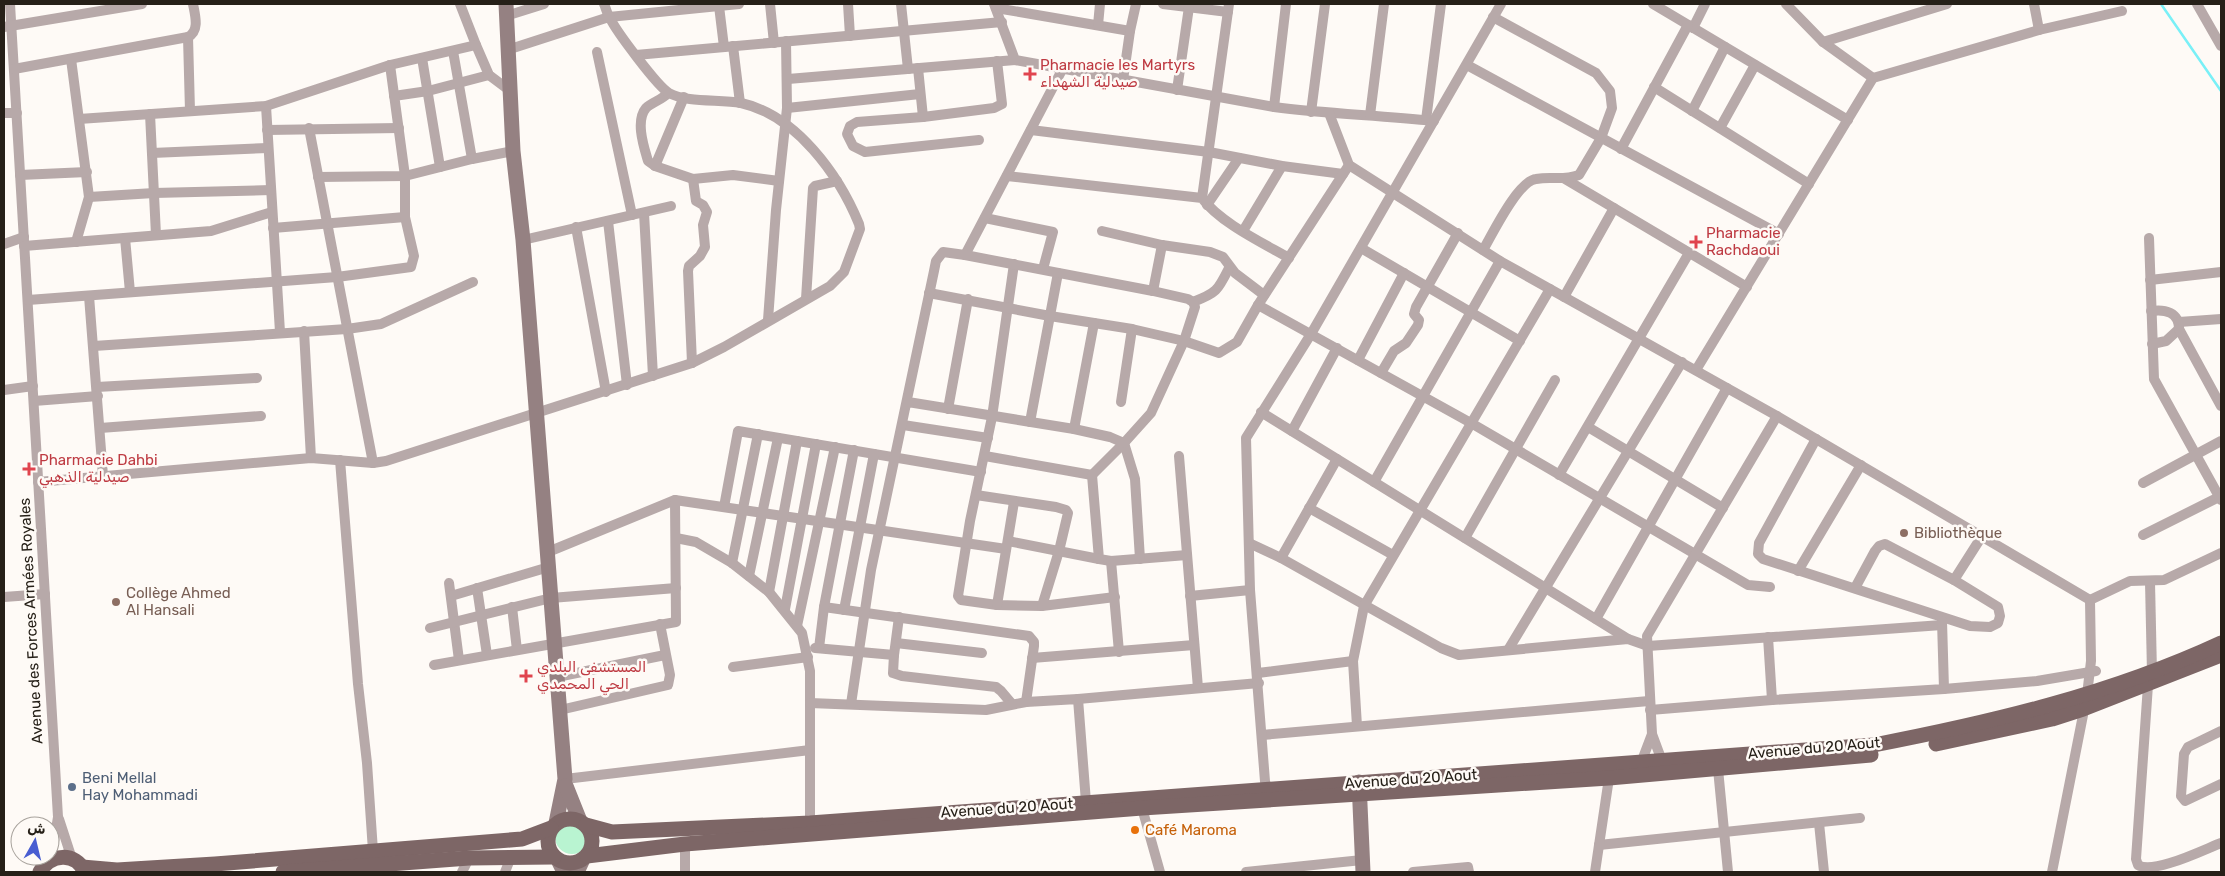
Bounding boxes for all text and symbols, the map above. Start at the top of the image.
place label: Pharmacie les Martyrs صيدلية الشهداء [1040,56,1195,91]
marker: Pharmacie les Martyrs صيدلية الشهداء [1024,68,1036,80]
place label: Pharmacie Rachdaoui [1706,224,1781,259]
marker: Pharmacie Rachdaoui [1690,236,1702,248]
place label: Pharmacie Dahbi صيدلية الذهبي [39,451,158,489]
marker: Pharmacie Dahbi صيدلية الذهبي [23,463,35,475]
street label: Avenue des Forces Armées Royales [16,497,46,745]
place label: Bibliothèque [1914,524,2002,542]
marker: Bibliothèque [1898,527,1910,539]
place label: Collège Ahmed Al Hansali [126,584,231,619]
marker: Collège Ahmed Al Hansali [110,596,122,608]
place label: المستشفى البلدي الحي المحمدي [537,658,646,696]
marker: المستشفى البلدي الحي المحمدي [519,669,533,683]
street label: Avenue du 20 Aout [1747,733,1881,763]
street label: Avenue du 20 Aout [1344,765,1478,793]
place label: Beni Mellal Hay Mohammadi [82,769,198,804]
marker: Beni Mellal Hay Mohammadi [66,781,78,793]
street label: Avenue du 20 Aout [940,794,1074,822]
north arrow [10,816,60,866]
text: ش [27,819,47,838]
place label: Café Maroma [1145,821,1237,839]
marker: Café Maroma [1129,824,1141,836]

